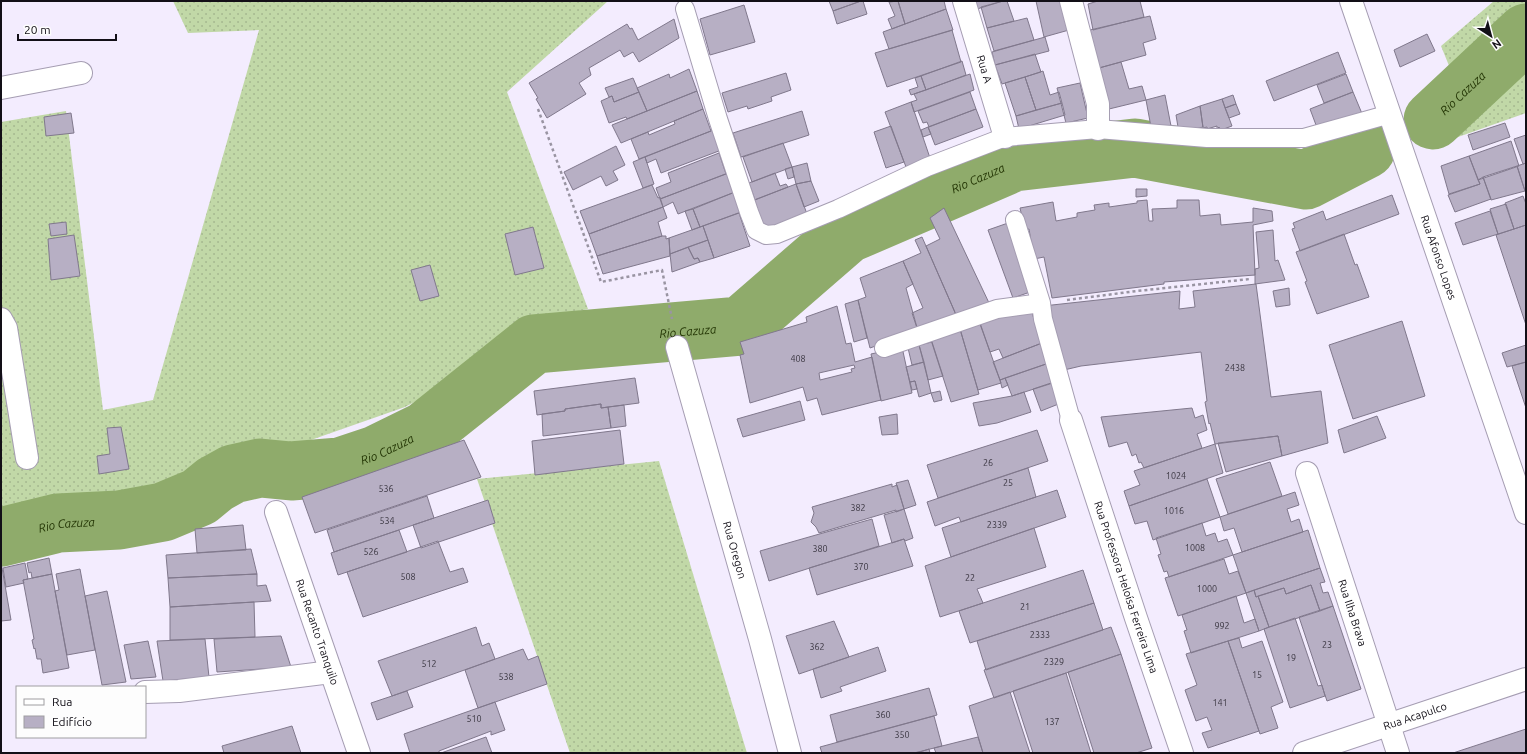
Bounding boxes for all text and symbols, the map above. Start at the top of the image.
scale bar [18,16,116,42]
north arrow [1471,16,1511,56]
text: 20 m [24,23,51,36]
text: N [1490,37,1504,51]
street label: Rua A [975,54,995,85]
water label: Rio Cazuza [1437,68,1488,117]
water label: Rio Cazuza [949,160,1007,195]
street label: Rua Afonso Lopes [1419,214,1459,301]
water label: Rio Cazuza [659,322,717,340]
house number: 408 [790,354,806,364]
house number: 2438 [1225,363,1245,373]
water label: Rio Cazuza [359,431,416,466]
house number: 26 [983,458,993,468]
house number: 1024 [1166,471,1186,481]
house number: 25 [1003,478,1013,488]
house number: 536 [378,484,394,494]
street label: Rua Professora Heloísa Ferreira Lima [1092,500,1160,675]
house number: 382 [850,503,866,513]
house number: 1016 [1164,506,1184,516]
water label: Rio Cazuza [37,515,96,534]
house number: 534 [379,516,395,526]
street label: Rua Oregon [721,520,749,580]
house number: 2339 [987,520,1007,530]
house number: 1008 [1185,543,1205,553]
house number: 380 [812,544,828,554]
house number: 526 [363,547,379,557]
house number: 370 [853,562,869,572]
house number: 508 [400,572,416,582]
house number: 22 [965,573,975,583]
street label: Rua Recanto Tranquilo [294,578,341,687]
street label: Rua Ilha Brava [1336,578,1369,648]
house number: 1000 [1197,584,1217,594]
house number: 21 [1020,602,1030,612]
house number: 992 [1214,621,1230,631]
house number: 2333 [1030,630,1050,640]
house number: 23 [1322,640,1332,650]
house number: 362 [809,642,825,652]
house number: 19 [1286,653,1296,663]
house number: 2329 [1044,657,1064,667]
house number: 512 [421,659,437,669]
house number: 15 [1252,670,1262,680]
house number: 538 [498,672,514,682]
legend [16,686,146,738]
text: Rua [52,695,73,708]
house number: 141 [1212,698,1228,708]
street label: Rua Acapulco [1382,700,1448,732]
house number: 360 [875,710,891,720]
house number: 510 [466,714,482,724]
text: Edifício [52,715,92,728]
house number: 137 [1044,717,1060,727]
house number: 350 [894,730,910,740]

